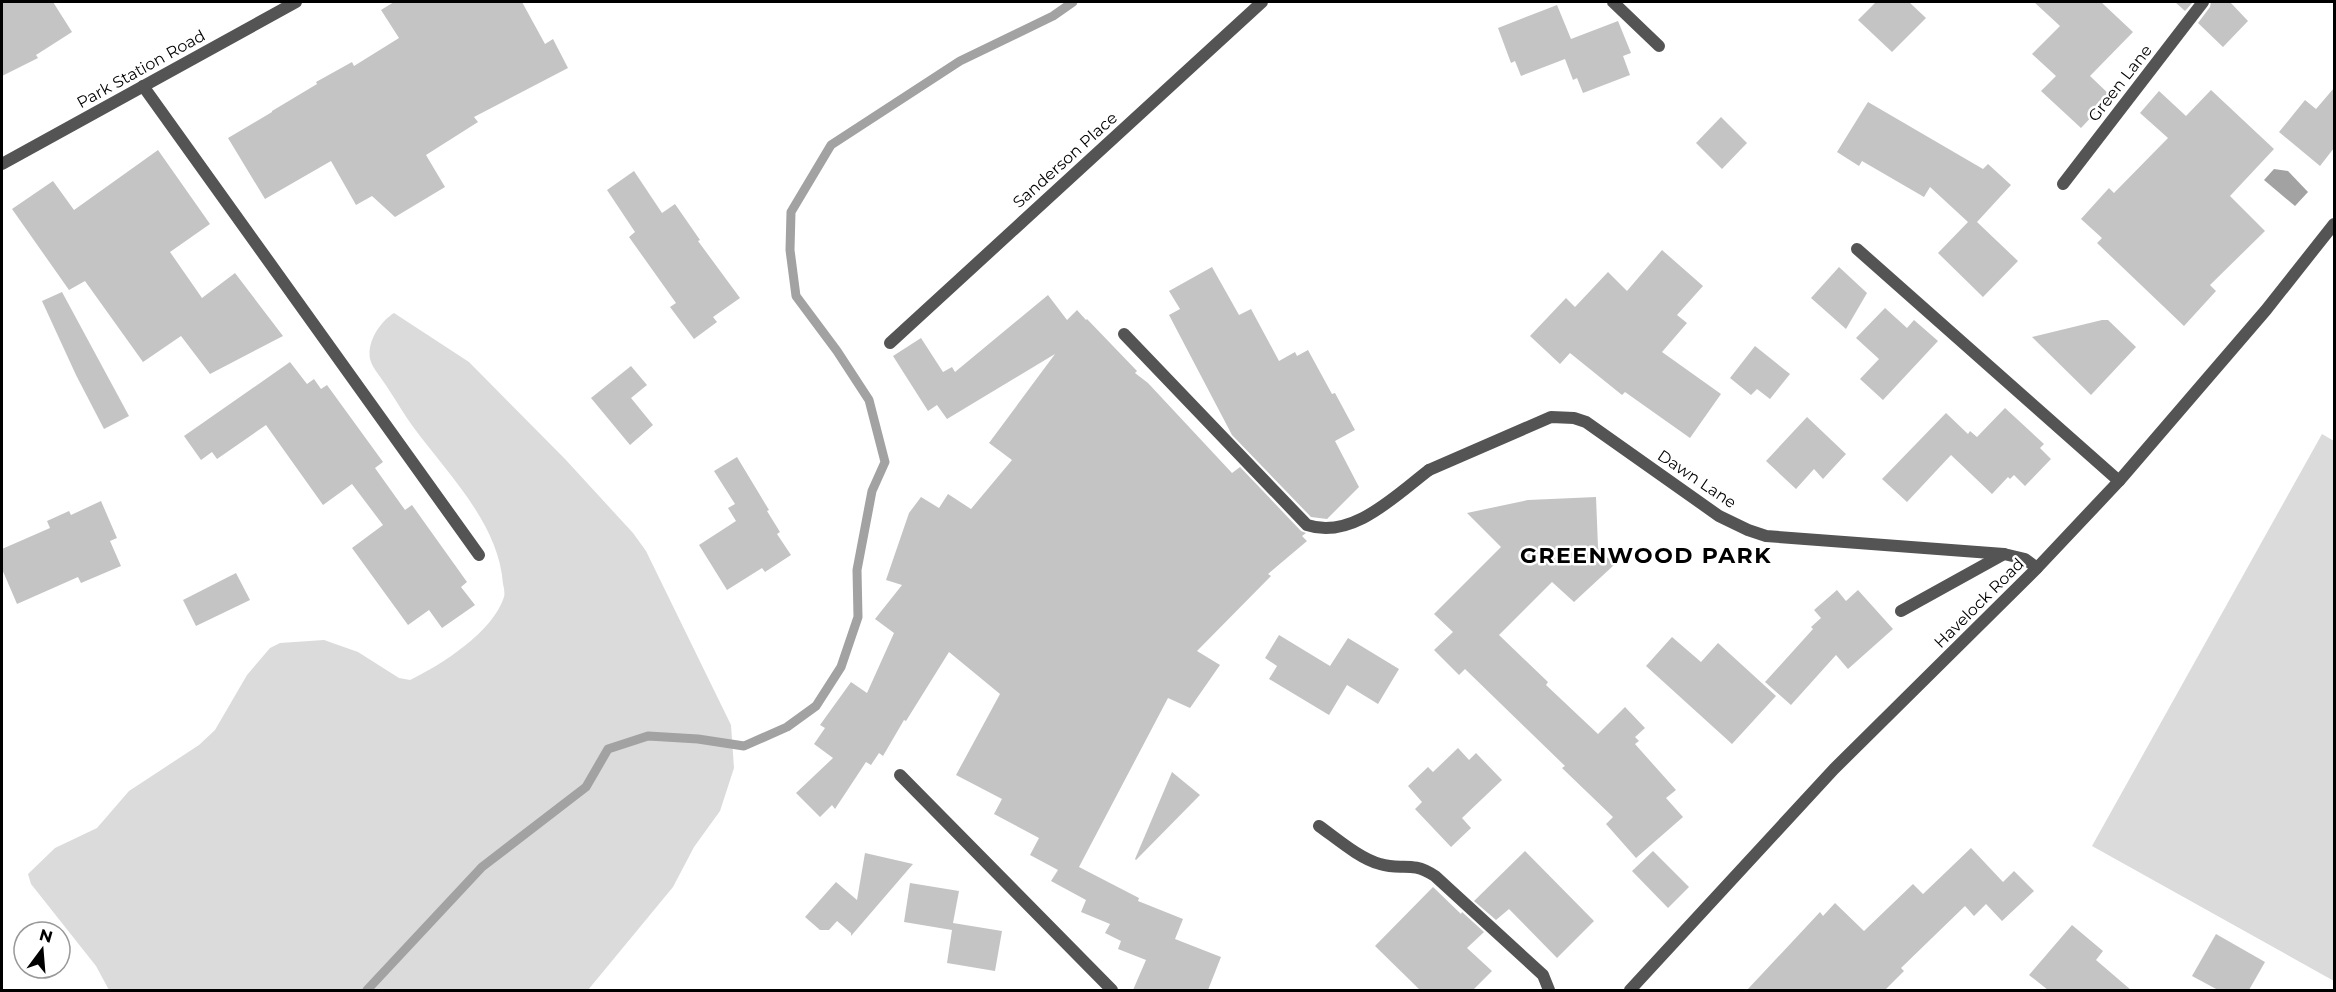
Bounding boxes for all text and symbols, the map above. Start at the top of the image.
street label: Park Station Road [73,26,209,112]
street label: Green Lane [2084,41,2156,125]
street label: Sanderson Place [1009,108,1121,212]
street label: Dawn Lane [1654,446,1740,512]
district label: GREENWOOD PARK [1520,542,1772,569]
street label: Havelock Road [1930,554,2028,652]
north arrow [12,920,72,980]
text: N [37,925,55,947]

